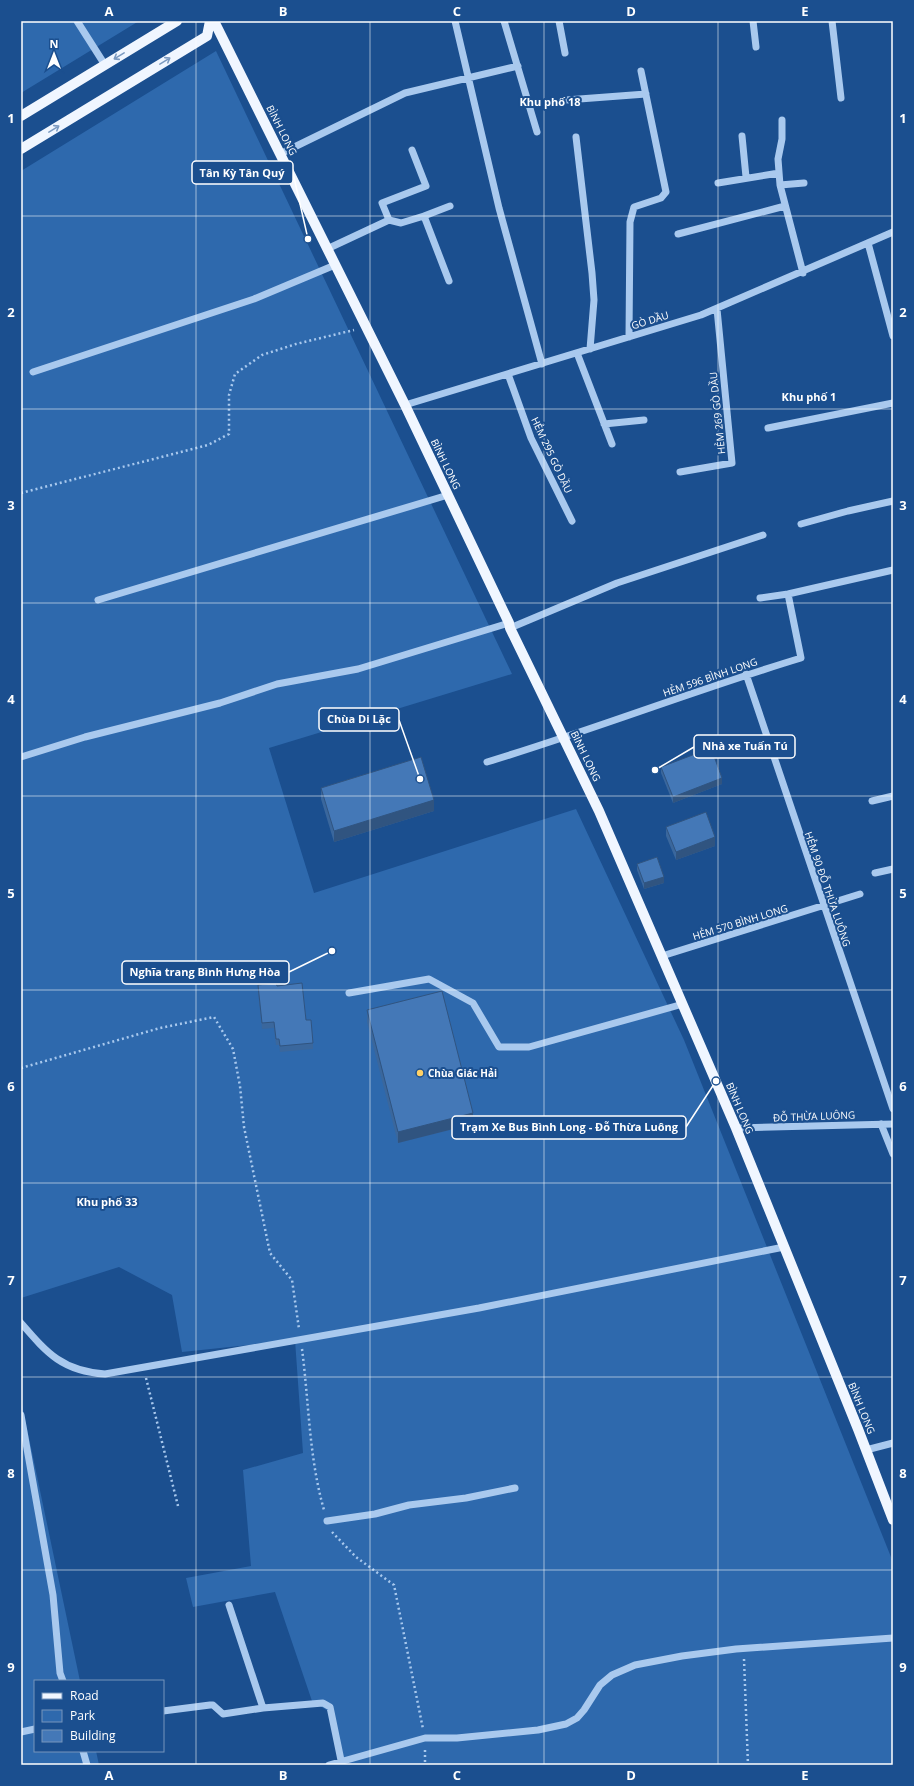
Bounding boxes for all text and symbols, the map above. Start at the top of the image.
text: A [105,2,114,20]
text: B [279,2,288,20]
text: C [453,2,461,20]
text: D [626,2,636,20]
text: E [801,2,809,20]
north arrow [34,34,74,74]
text: N [50,36,58,51]
one-way arrow [113,52,125,60]
one-way arrow [159,57,171,65]
district label: Khu phố 18 [519,94,581,109]
street label: BÌNH LONG [263,103,301,157]
text: 1 [7,109,15,127]
text: 1 [899,109,907,127]
one-way arrow [48,125,59,133]
callout: Tân Kỳ Tân Quý [192,161,293,184]
text: Tân Kỳ Tân Quý [200,165,285,180]
text: 2 [7,303,15,321]
text: 2 [899,303,907,321]
street label: GÒ DẦU [630,308,670,332]
street label: HẺM 269 GÒ DẦU [706,371,728,455]
district label: Khu phố 1 [782,389,836,404]
street label: HẺM 295 GÒ DẦU [528,415,576,495]
street label: BÌNH LONG [428,436,464,492]
text: 3 [7,496,15,514]
text: 3 [899,496,907,514]
street label: HẺM 596 BÌNH LONG [661,654,759,700]
text: 4 [7,690,15,708]
text: 4 [899,690,907,708]
callout: Chùa Di Lặc [319,708,399,731]
text: Chùa Di Lặc [327,711,391,726]
street label: BÌNH LONG [568,728,604,784]
callout: Nhà xe Tuấn Tú [694,735,795,758]
text: Nhà xe Tuấn Tú [702,738,788,753]
street label: HẺM 90 ĐỖ THỪA LUÔNG [802,829,855,948]
text: 5 [7,884,15,902]
text: 5 [899,884,907,902]
street label: HẺM 570 BÌNH LONG [691,901,789,943]
callout: Nghĩa trang Bình Hưng Hòa [122,961,289,984]
text: Nghĩa trang Bình Hưng Hòa [130,964,280,979]
place label: Chùa Giác Hải [428,1066,497,1080]
marker: Chùa Giác Hải [415,1068,425,1078]
text: 6 [7,1077,15,1095]
text: 6 [899,1077,907,1095]
street label: BÌNH LONG [723,1080,757,1136]
street label: ĐỖ THỪA LUÔNG [773,1107,855,1124]
callout: Trạm Xe Bus Bình Long - Đỗ Thừa Luông [452,1116,686,1139]
text: Trạm Xe Bus Bình Long - Đỗ Thừa Luông [460,1119,679,1134]
district label: Khu phố 33 [76,1194,138,1209]
text: 7 [7,1271,15,1289]
text: 7 [899,1271,907,1289]
street label: BÌNH LONG [845,1380,879,1436]
text: 8 [7,1464,15,1482]
text: 8 [899,1464,907,1482]
text: 9 [7,1658,15,1676]
text: 9 [899,1658,907,1676]
legend [34,1680,164,1752]
text: Road [70,1687,99,1704]
text: Park [70,1707,96,1724]
text: Building [70,1727,116,1744]
text: A [105,1766,114,1784]
text: B [279,1766,288,1784]
text: C [453,1766,461,1784]
text: D [626,1766,636,1784]
text: E [801,1766,809,1784]

